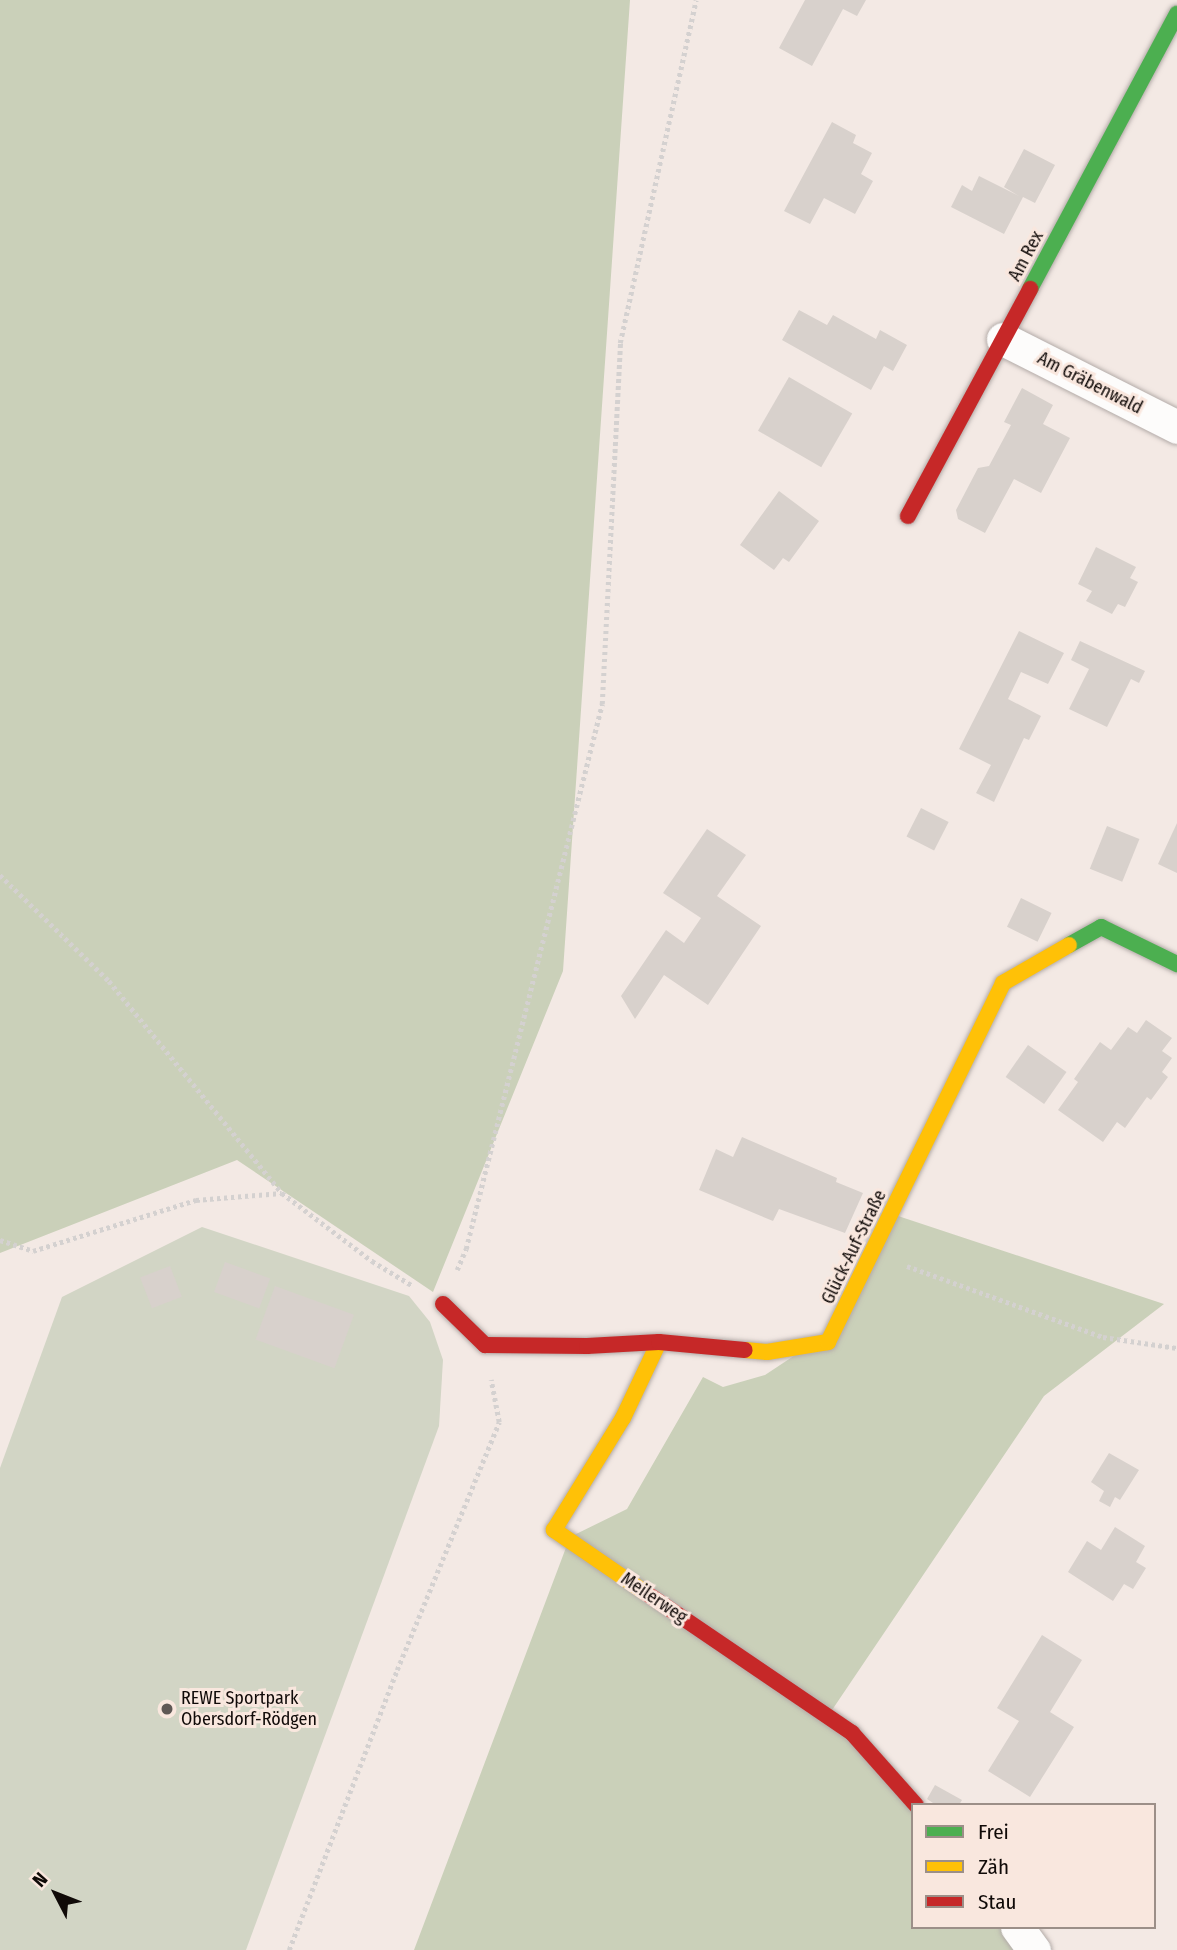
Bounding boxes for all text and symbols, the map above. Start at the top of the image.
street label: Am Rex [1004,227,1048,285]
street label: Am Gräbenwald [1034,347,1146,419]
street label: Glück-Auf-Straße [817,1186,891,1308]
street label: Meilerweg [617,1568,691,1628]
place label: REWE Sportpark Obersdorf-Rödgen [181,1688,317,1730]
marker: REWE Sportpark Obersdorf-Rödgen [159,1701,175,1717]
legend [911,1803,1156,1929]
text: Frei [978,1819,1009,1845]
text: Zäh [978,1854,1009,1880]
north arrow [21,1859,91,1929]
text: N [28,1868,52,1892]
text: Stau [978,1889,1016,1915]

